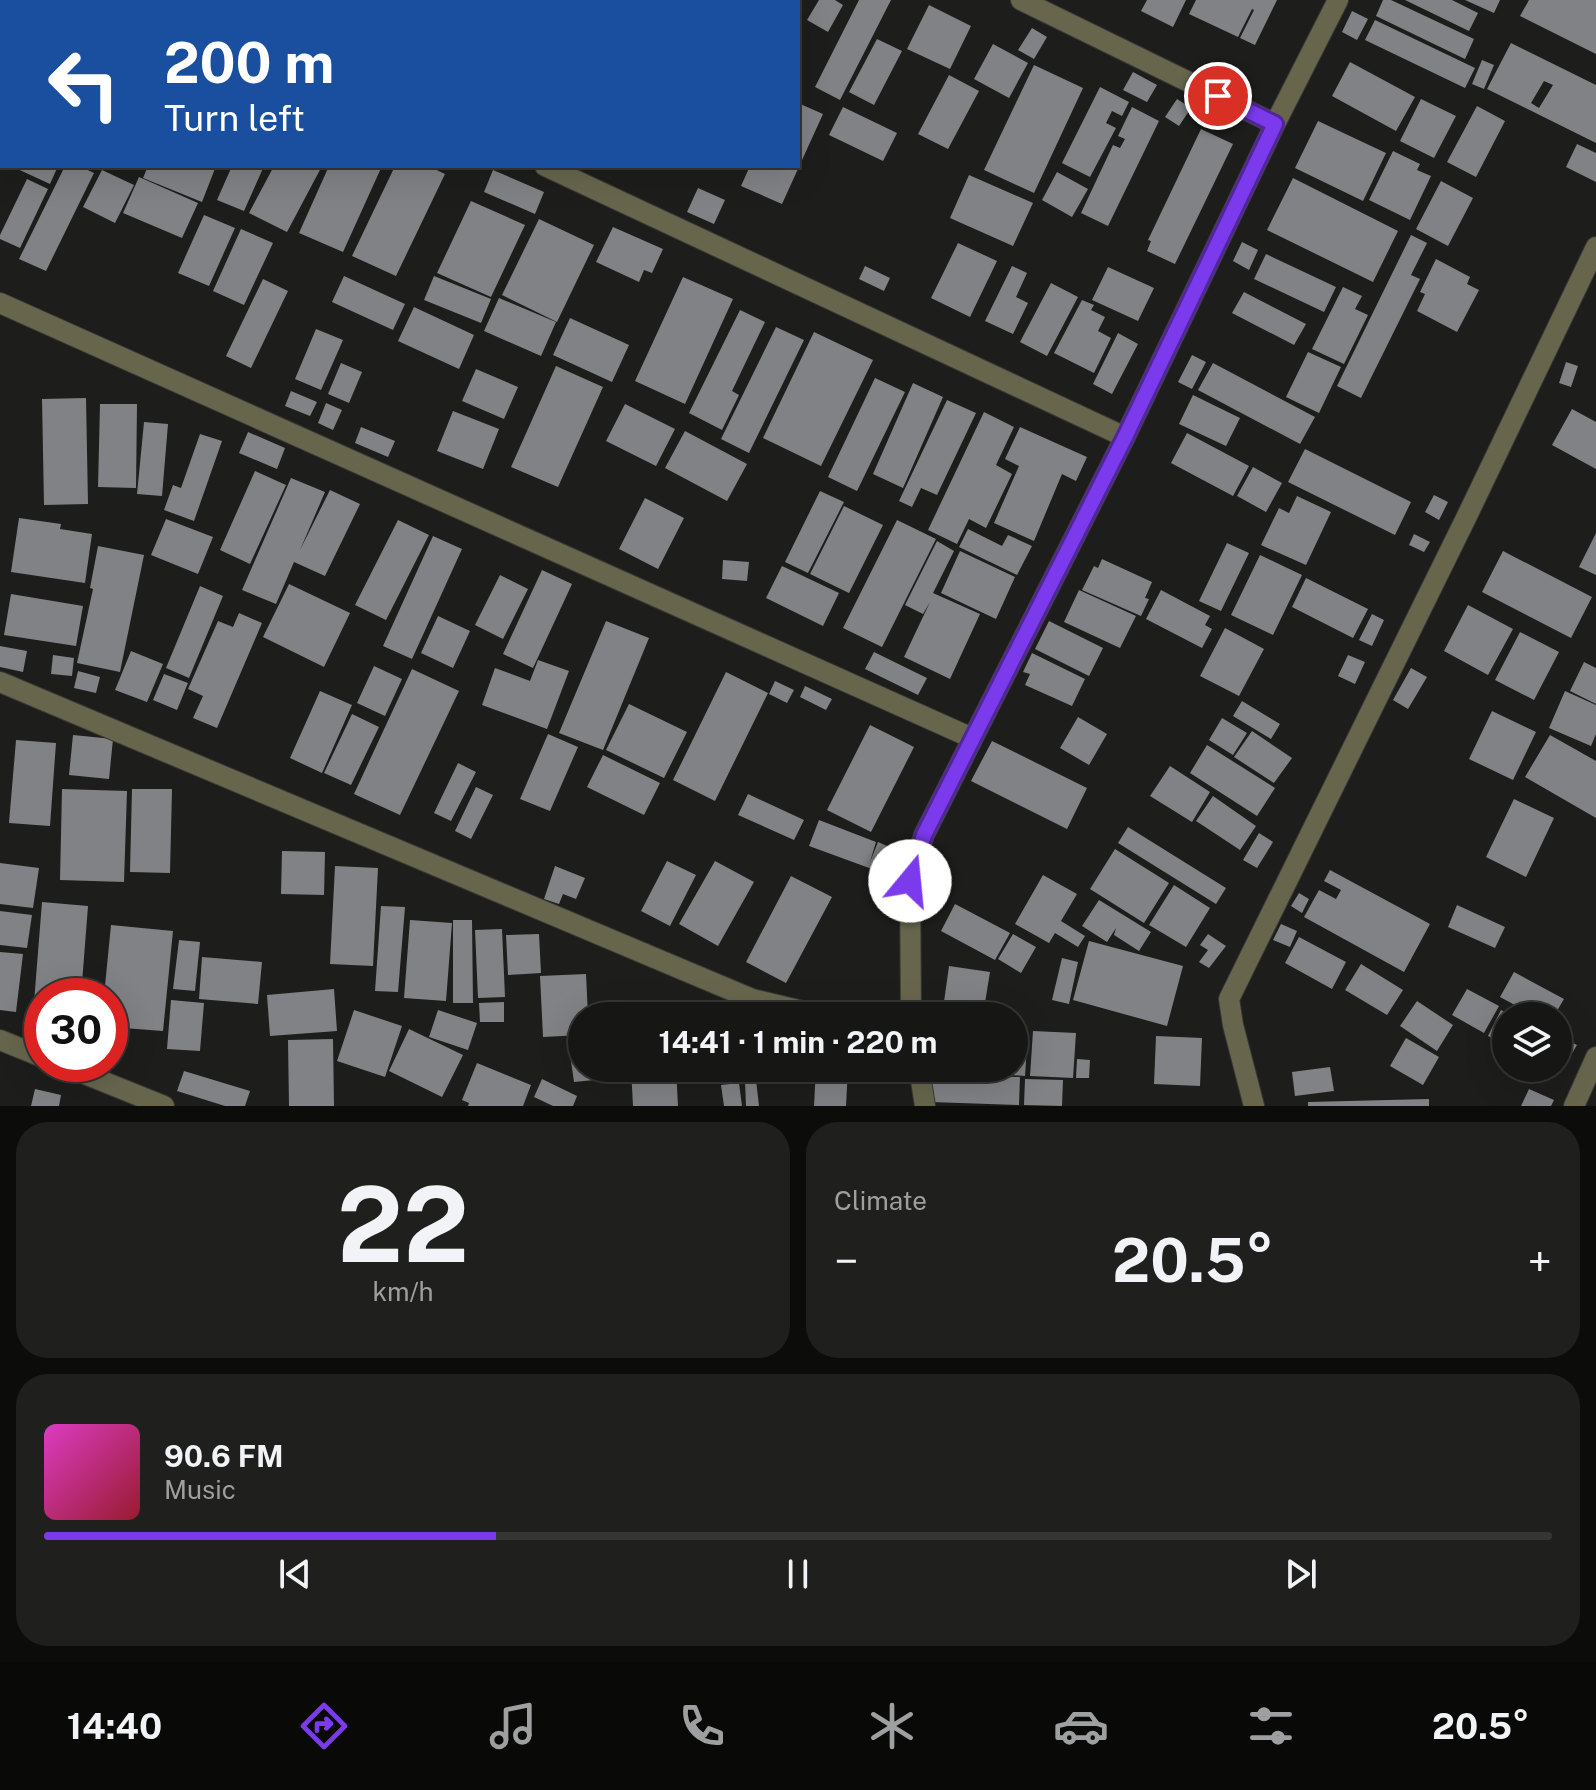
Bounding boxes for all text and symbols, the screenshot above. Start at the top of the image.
text: 200 m [164,30,334,96]
icon: left [32,32,136,136]
pin [1184,62,1252,130]
icon: arrive [1196,74,1240,118]
text: Turn left [164,97,305,139]
position arrow [868,839,952,923]
speed limit sign: 30 [24,978,128,1082]
map controls [1492,1002,1572,1082]
button: layers [1492,1002,1572,1082]
text: 14:41 · 1 min · 220 m [659,1024,937,1060]
text: 22 [337,1163,469,1285]
text: Climate [834,1185,927,1216]
text: 20.5° [1112,1225,1274,1296]
text: − [834,1235,858,1287]
text: + [1528,1235,1552,1287]
text: km/h [372,1276,434,1307]
text: 90.6 FM [164,1438,284,1474]
text: Music [164,1474,236,1505]
icon: previous [273,1552,317,1596]
icon: pause [776,1552,820,1596]
icon: next [1279,1552,1323,1596]
icon: directions [296,1698,352,1754]
icon: music [485,1698,541,1754]
icon: phone [674,1698,730,1754]
icon: climate [864,1698,920,1754]
icon: car [1053,1698,1109,1754]
icon: filters [1243,1698,1299,1754]
text: 14:40 [67,1705,162,1747]
text: 20.5° [1432,1705,1529,1747]

